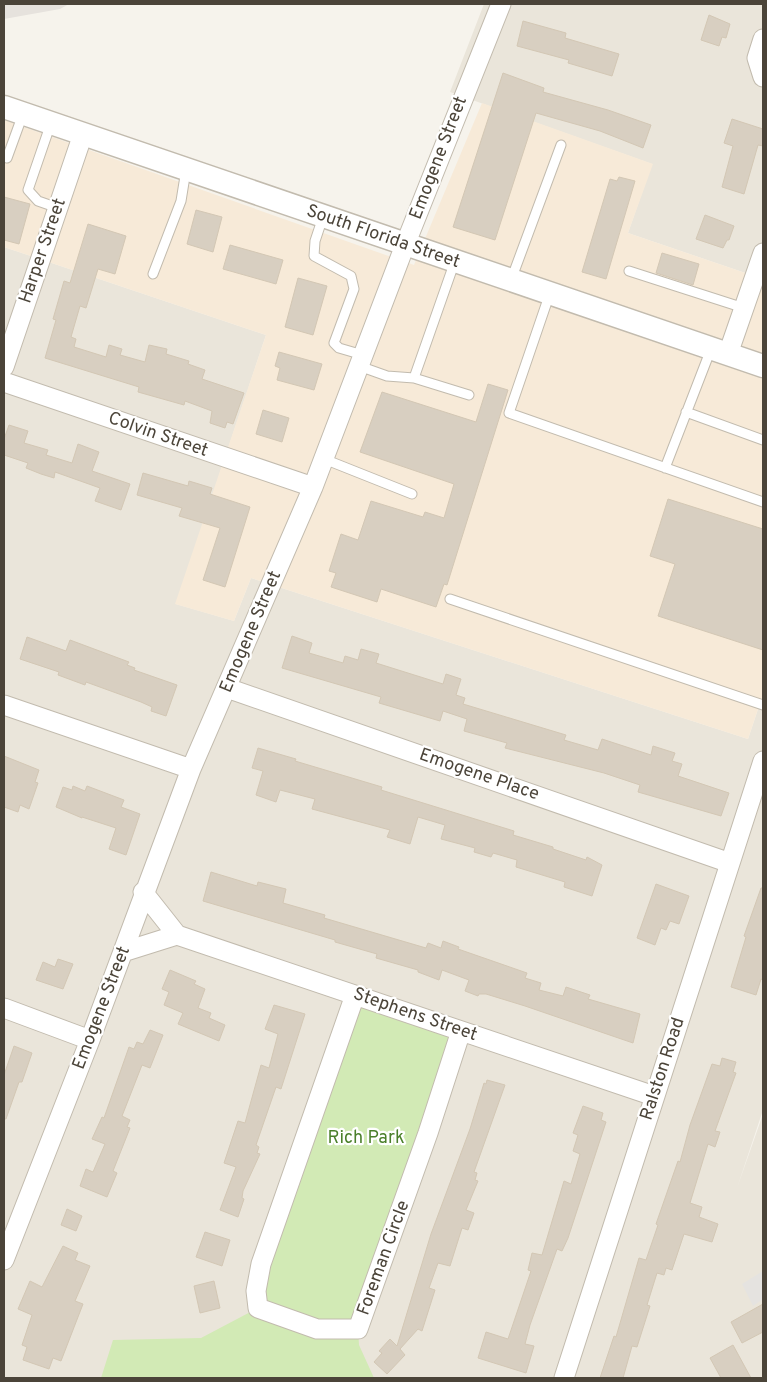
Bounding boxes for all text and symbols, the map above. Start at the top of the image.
street label: Emogene Street [405,93,473,223]
street label: Harper Street [14,195,72,307]
street label: South Florida Street [303,200,463,274]
street label: Colvin Street [105,407,211,463]
street label: Emogene Street [215,568,287,696]
street label: Emogene Place [416,744,542,806]
street label: Emogene Street [68,943,136,1073]
street label: Stephens Street [350,983,480,1047]
street label: Ralston Road [636,1015,690,1123]
park label: Rich Park [327,1127,405,1150]
street label: Foreman Circle [353,1197,415,1319]

